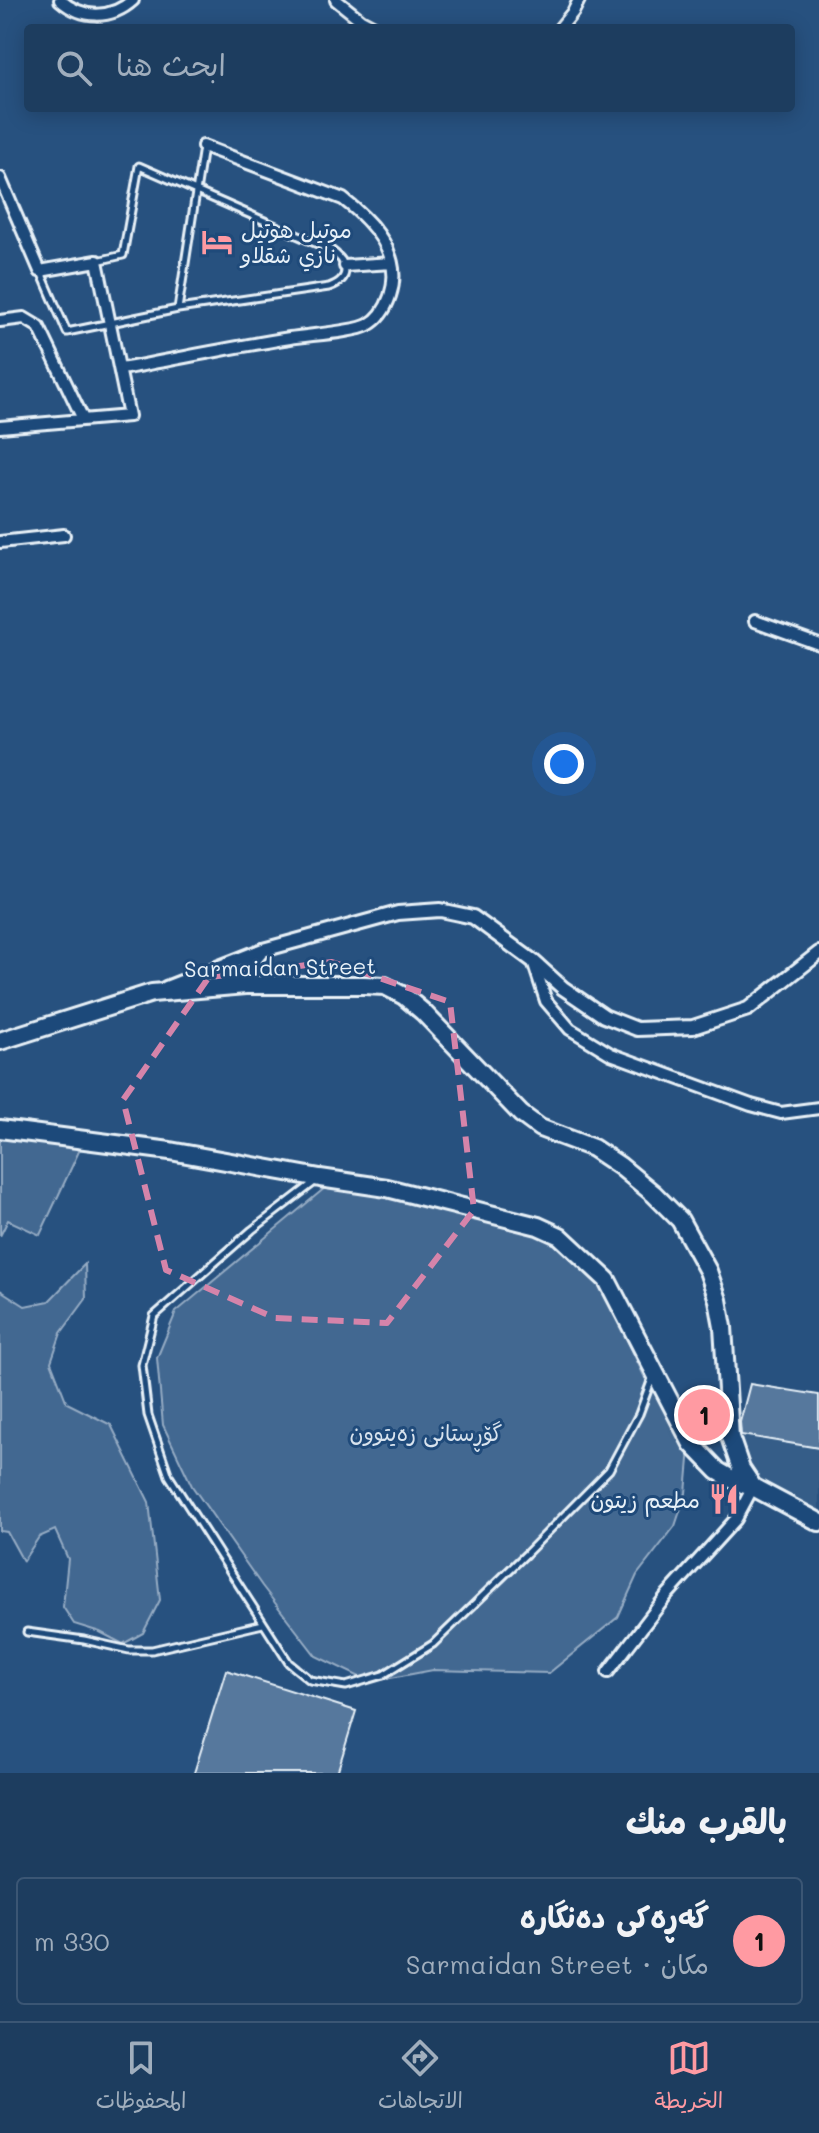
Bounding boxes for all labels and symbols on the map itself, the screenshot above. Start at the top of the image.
place label: موتيل هوتيل نازي شقلاو [239,215,352,272]
hotel icon: موتيل هوتيل نازي شقلاو [200,225,234,259]
your location [544,744,584,784]
street label: Sarmaidan Street [184,951,376,983]
pin: 1 [678,1385,730,1445]
park label: گۆڕستانی زەیتوون [350,1418,502,1452]
restaurant icon: مطعم زيتون [707,1482,741,1516]
place label: مطعم زيتون [590,1485,700,1517]

